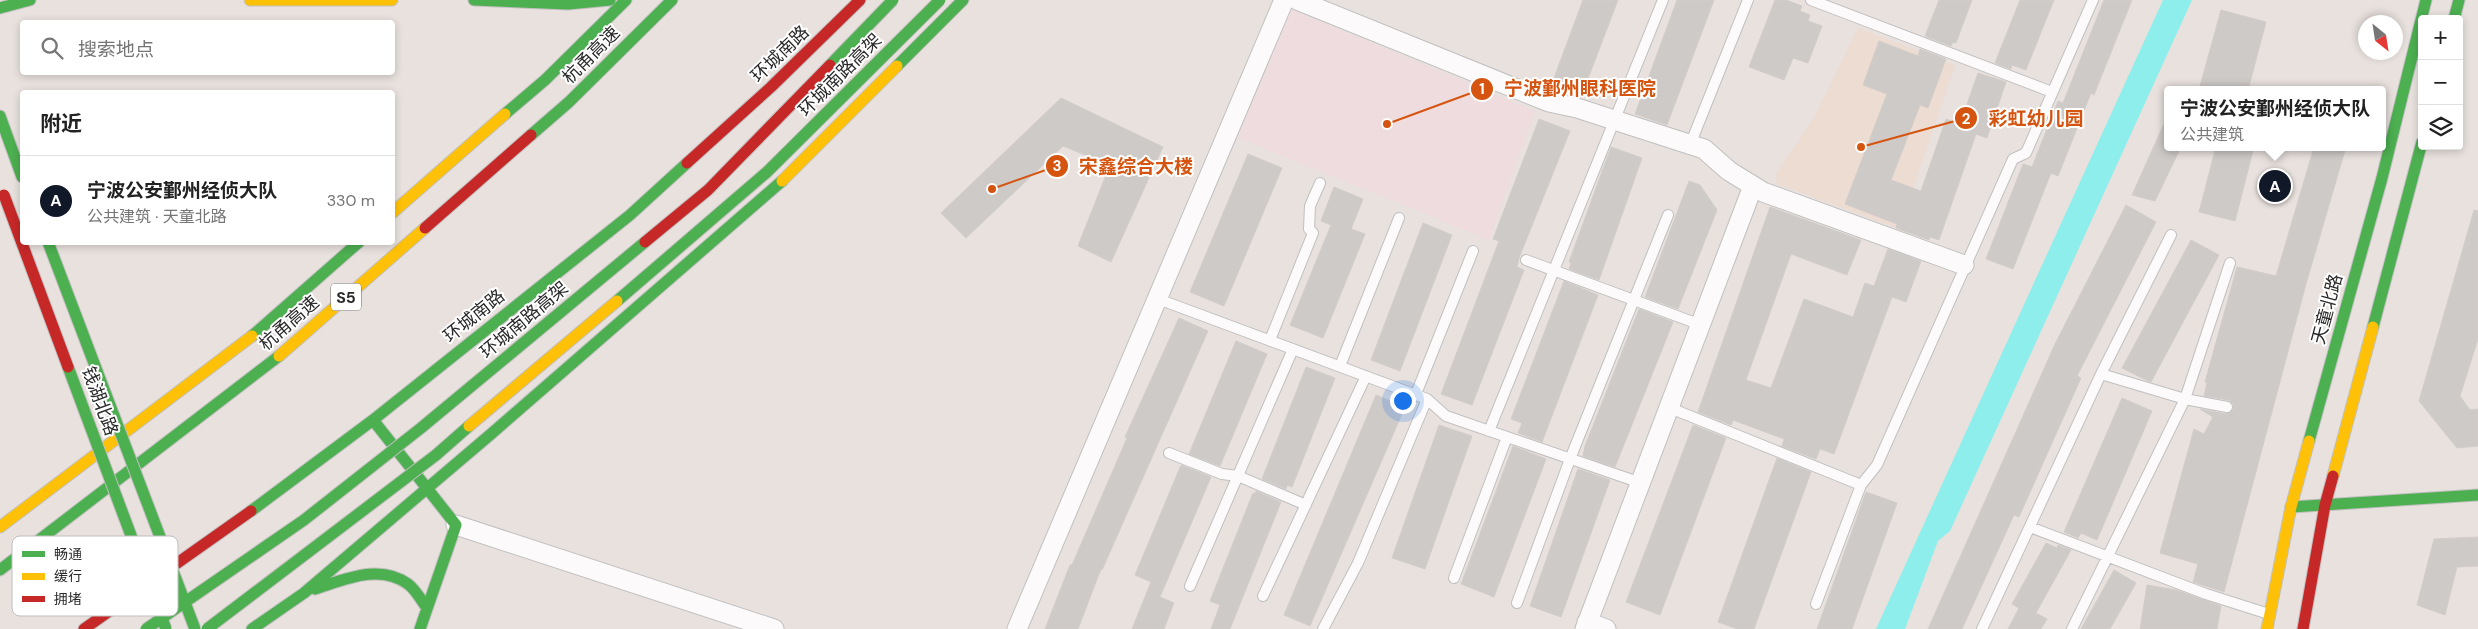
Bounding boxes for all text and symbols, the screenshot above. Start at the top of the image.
north arrow [2358,15,2403,60]
map controls [2418,15,2463,150]
button: + [2418,15,2463,60]
search box [20,20,395,75]
street label: 环城南路 [746,20,814,88]
street label: 杭甬高速 [557,21,625,89]
street label: 环城南路高架 [793,28,887,122]
icon: search [38,34,66,62]
text: 搜索地点 [78,37,154,62]
button: − [2418,60,2463,105]
callout: 宁波鄞州眼科医院 [1469,72,1666,106]
text: 宁波鄞州眼科医院 [1504,76,1656,101]
text: 1 [1479,79,1485,99]
popup [2164,86,2386,151]
text: 宁波公安鄞州经侦大队 [2180,96,2370,121]
callout: 彩虹幼儿园 [1954,101,2094,135]
button: layers [2418,105,2463,150]
text: 彩虹幼儿园 [1988,106,2084,131]
text: 2 [1962,109,1971,129]
text: 附近 [40,110,82,138]
text: 公共建筑 [2180,124,2244,145]
callout: 宋鑫综合大楼 [1044,149,1203,183]
text: 宋鑫综合大楼 [1079,154,1193,179]
text: 3 [1052,156,1062,176]
pin: A [2259,167,2291,205]
text: 宁波公安鄞州经侦大队 [87,178,277,203]
text: A [50,190,62,211]
text: 330 m [327,190,375,211]
text: 公共建筑 · 天童北路 [87,206,227,227]
street label: 天童北路 [2306,271,2348,347]
street label: 环城南路高架 [475,276,573,364]
road number: S5 [331,284,361,310]
street label: 环城南路 [438,284,510,348]
street label: 杭甬高速 [254,290,324,356]
street label: 钱湖北路 [76,363,124,439]
your location [1390,388,1416,414]
legend [12,536,178,616]
text: 畅通 [54,545,82,563]
text: 缓行 [54,567,82,585]
text: 拥堵 [54,590,82,608]

